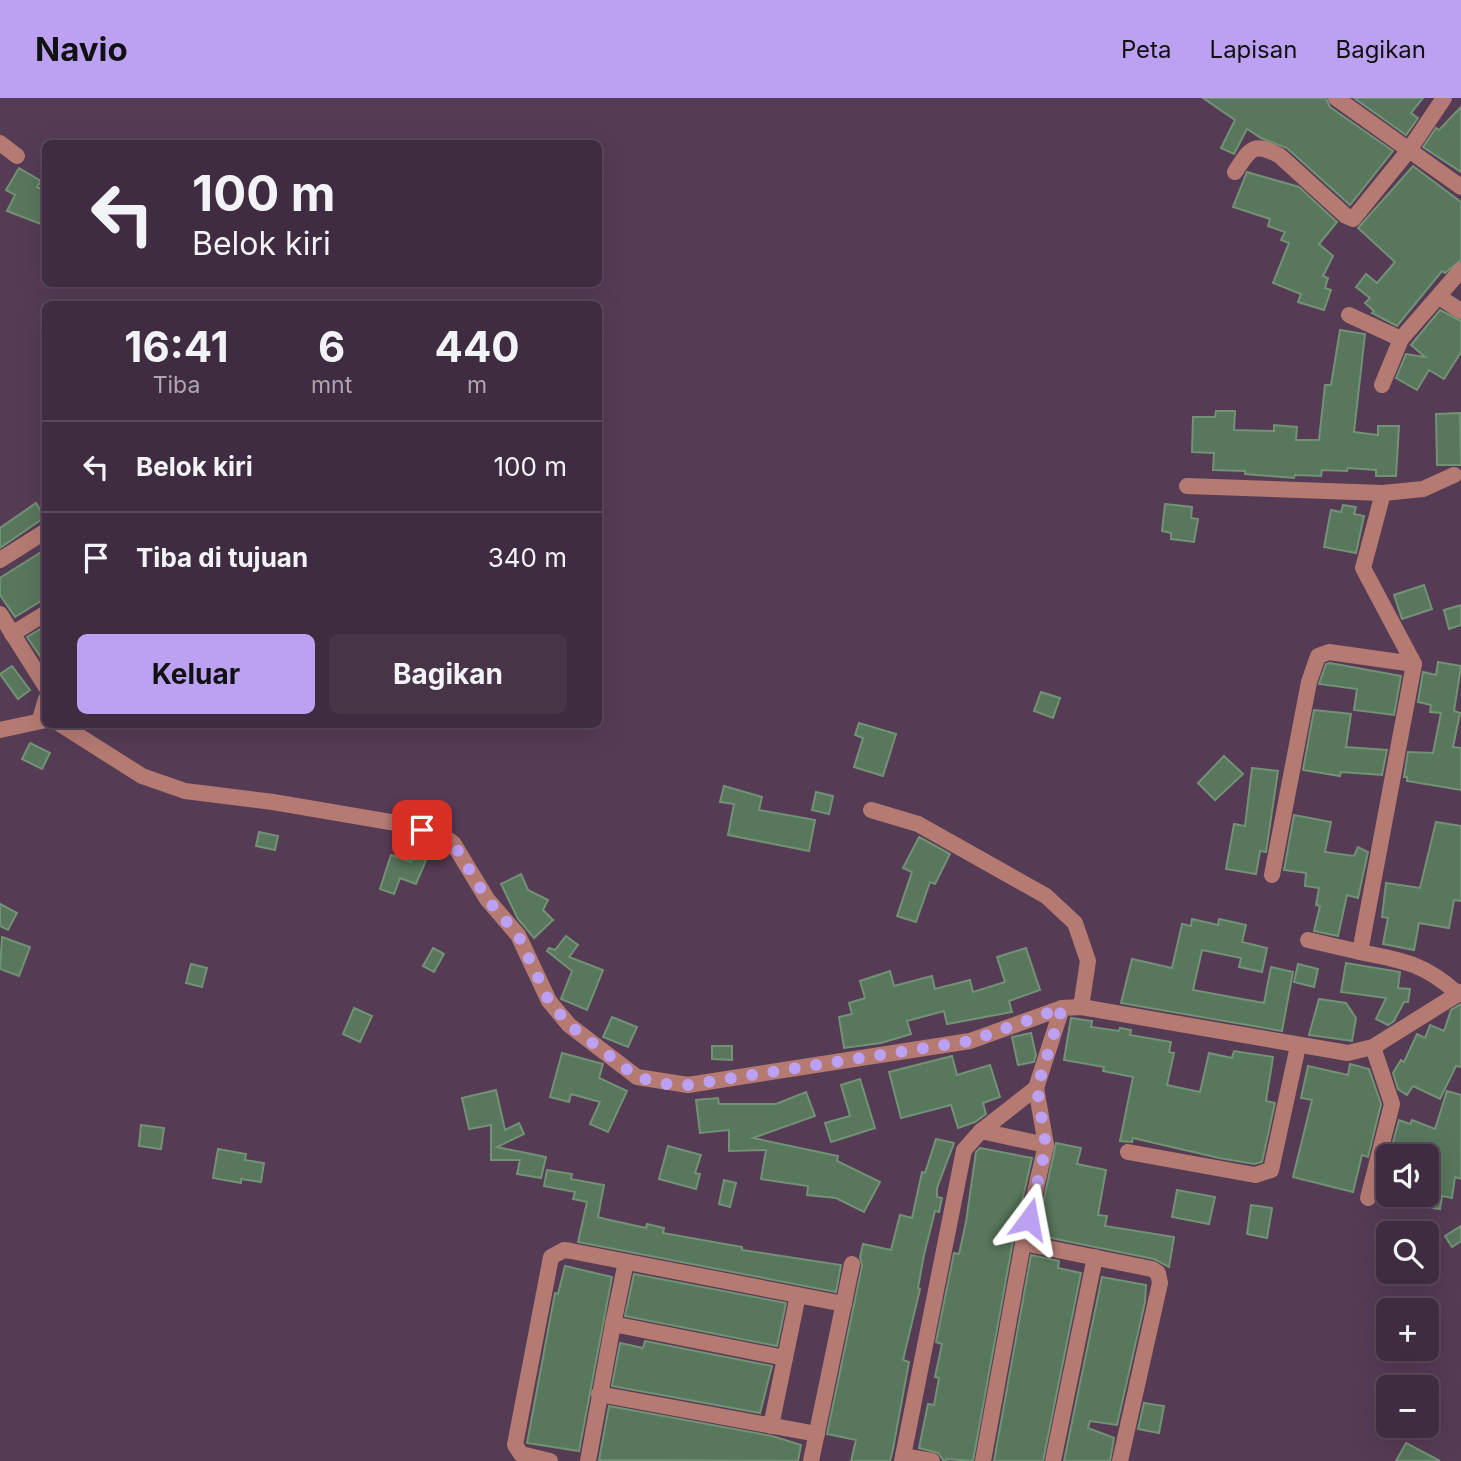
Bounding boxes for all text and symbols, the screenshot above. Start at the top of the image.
text: Navio [35,29,128,69]
text: Peta [1121,35,1172,64]
text: Lapisan [1210,35,1297,64]
text: Bagikan [1335,35,1426,64]
text: 100 m [192,164,336,223]
icon: left [77,168,168,259]
text: Belok kiri [192,224,331,263]
text: 16:41 [124,321,229,372]
text: 6 [318,321,345,372]
text: 440 [435,321,520,372]
text: Tiba [153,371,200,399]
text: mnt [311,371,352,399]
text: m [467,371,487,399]
icon: left [77,448,115,486]
text: Belok kiri [136,451,253,482]
text: 100 m [494,451,567,482]
icon: arrive [77,539,115,577]
text: Tiba di tujuan [136,542,308,573]
text: 340 m [488,542,567,573]
button: Keluar [77,634,315,714]
button: Bagikan [329,634,567,714]
pin [392,800,452,860]
icon: arrive [403,811,441,849]
map controls [1376,1144,1439,1438]
button: sound [1376,1144,1439,1207]
position arrow [992,1182,1066,1256]
button: search [1376,1221,1439,1284]
button: + [1376,1298,1439,1361]
button: − [1376,1375,1439,1438]

